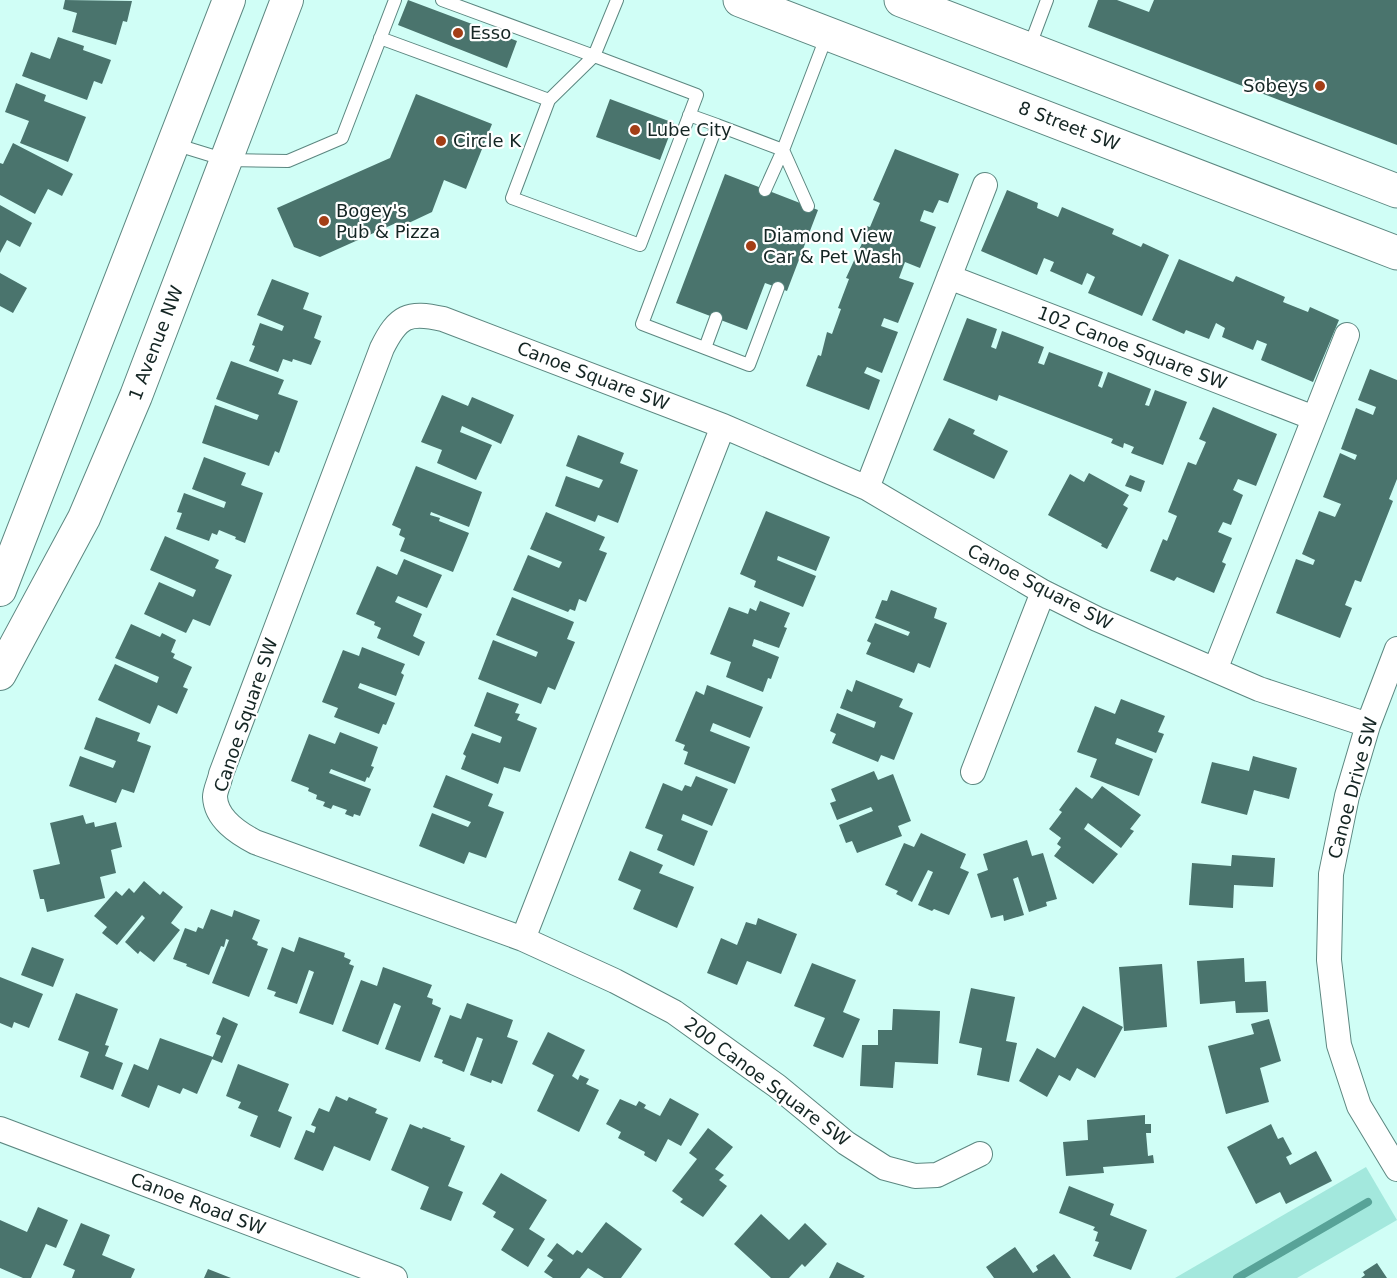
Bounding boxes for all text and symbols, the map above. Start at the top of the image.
place label: Esso [470,22,511,43]
marker: Esso [451,26,465,40]
place label: Sobeys [1243,75,1308,96]
marker: Sobeys [1313,79,1327,93]
street label: 8 Street SW [1016,97,1123,155]
place label: Lube City [647,119,732,140]
marker: Lube City [628,123,642,137]
place label: Circle K [453,130,522,151]
marker: Circle K [434,134,448,148]
place label: Bogey's Pub & Pizza [336,200,440,242]
marker: Bogey's Pub & Pizza [317,214,331,228]
place label: Diamond View Car & Pet Wash [763,225,902,267]
marker: Diamond View Car & Pet Wash [744,239,758,253]
street label: 1 Avenue NW [124,282,187,403]
street label: 102 Canoe Square SW [1034,302,1230,393]
street label: Canoe Square SW [514,337,672,414]
street label: Canoe Square SW [964,539,1116,634]
street label: Canoe Square SW [209,635,282,794]
street label: Canoe Drive SW [1324,715,1382,861]
street label: 200 Canoe Square SW [681,1013,854,1151]
street label: Canoe Road SW [128,1168,269,1239]

